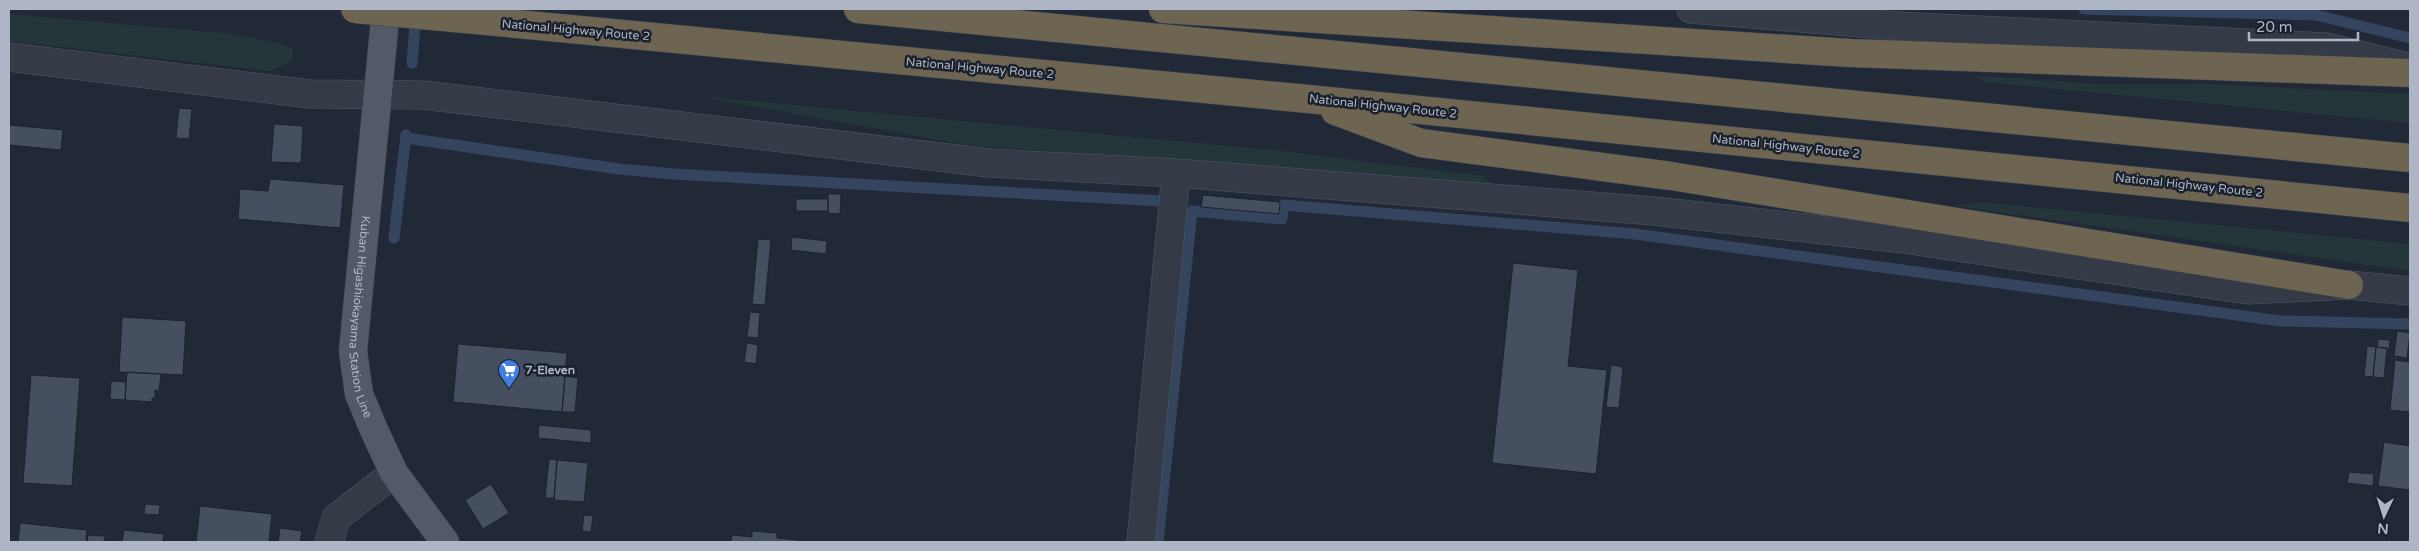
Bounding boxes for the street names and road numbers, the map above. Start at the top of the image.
street label: National Highway Route 2 [501,17,651,43]
street label: National Highway Route 2 [905,55,1055,81]
street label: National Highway Route 2 [1308,91,1458,121]
street label: National Highway Route 2 [1711,131,1861,161]
street label: National Highway Route 2 [2114,170,2264,200]
street label: Kuban Higashiokayama Station Line [346,215,375,420]

